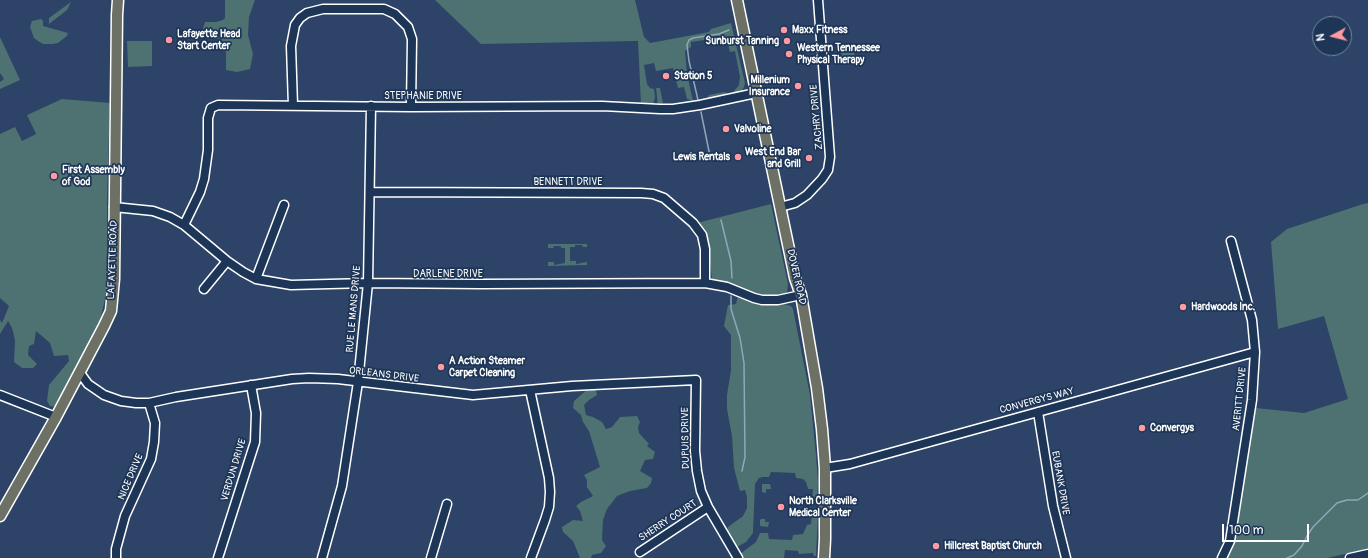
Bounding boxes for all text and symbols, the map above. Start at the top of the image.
north arrow [1312,16,1352,56]
place label: Maxx Fitness [792,24,847,36]
marker: Maxx Fitness [779,25,789,35]
place label: Lafayette Head Start Center [177,28,240,52]
text: N [1314,33,1327,42]
marker: Lafayette Head Start Center [164,35,174,45]
place label: Sunburst Tanning [705,35,779,47]
marker: Sunburst Tanning [782,36,792,46]
place label: Western Tennessee Physical Therapy [797,42,880,66]
marker: Western Tennessee Physical Therapy [784,49,794,59]
place label: Station 5 [674,70,713,82]
marker: Station 5 [661,71,671,81]
place label: Millenium Insurance [749,74,790,98]
marker: Millenium Insurance [793,81,803,91]
street label: ZACHRY DRIVE [808,84,826,150]
street label: STEPHANIE DRIVE [384,90,462,102]
place label: Valvoline [734,123,772,135]
marker: Valvoline [721,124,731,134]
place label: West End Bar and Grill [745,146,801,170]
place label: Lewis Rentals [673,151,730,163]
marker: Lewis Rentals [733,152,743,162]
marker: West End Bar and Grill [804,153,814,163]
place label: First Assembly of God [62,164,125,188]
marker: First Assembly of God [49,171,59,181]
street label: BENNETT DRIVE [533,176,603,188]
street label: LAFAYETTE ROAD [106,220,120,300]
street label: DOVER ROAD [784,248,808,306]
street label: RUE LE MANS DRIVE [344,265,364,353]
street label: DARLENE DRIVE [413,268,483,280]
place label: Hardwoods Inc. [1191,301,1255,313]
marker: Hardwoods Inc. [1178,302,1188,312]
place label: A Action Steamer Carpet Cleaning [449,355,525,378]
marker: A Action Steamer Carpet Cleaning [436,362,446,372]
street label: ORLEANS DRIVE [348,365,420,385]
street label: AVERITT DRIVE [1231,366,1249,432]
street label: CONVERGYS WAY [998,385,1076,417]
street label: DUPUIS DRIVE [679,407,693,469]
place label: Convergys [1150,422,1194,434]
marker: Convergys [1137,423,1147,433]
street label: VERDUN DRIVE [219,437,249,503]
street label: EUBANK DRIVE [1048,450,1072,516]
street label: NICE DRIVE [116,452,146,502]
place label: North Clarksville Medical Center [789,495,857,518]
street label: SHERRY COURT [637,498,699,544]
marker: North Clarksville Medical Center [776,502,786,512]
scale bar [1224,516,1311,542]
text: 100 m [1229,523,1263,538]
place label: Hillcrest Baptist Church [944,540,1042,552]
marker: Hillcrest Baptist Church [931,541,941,551]

